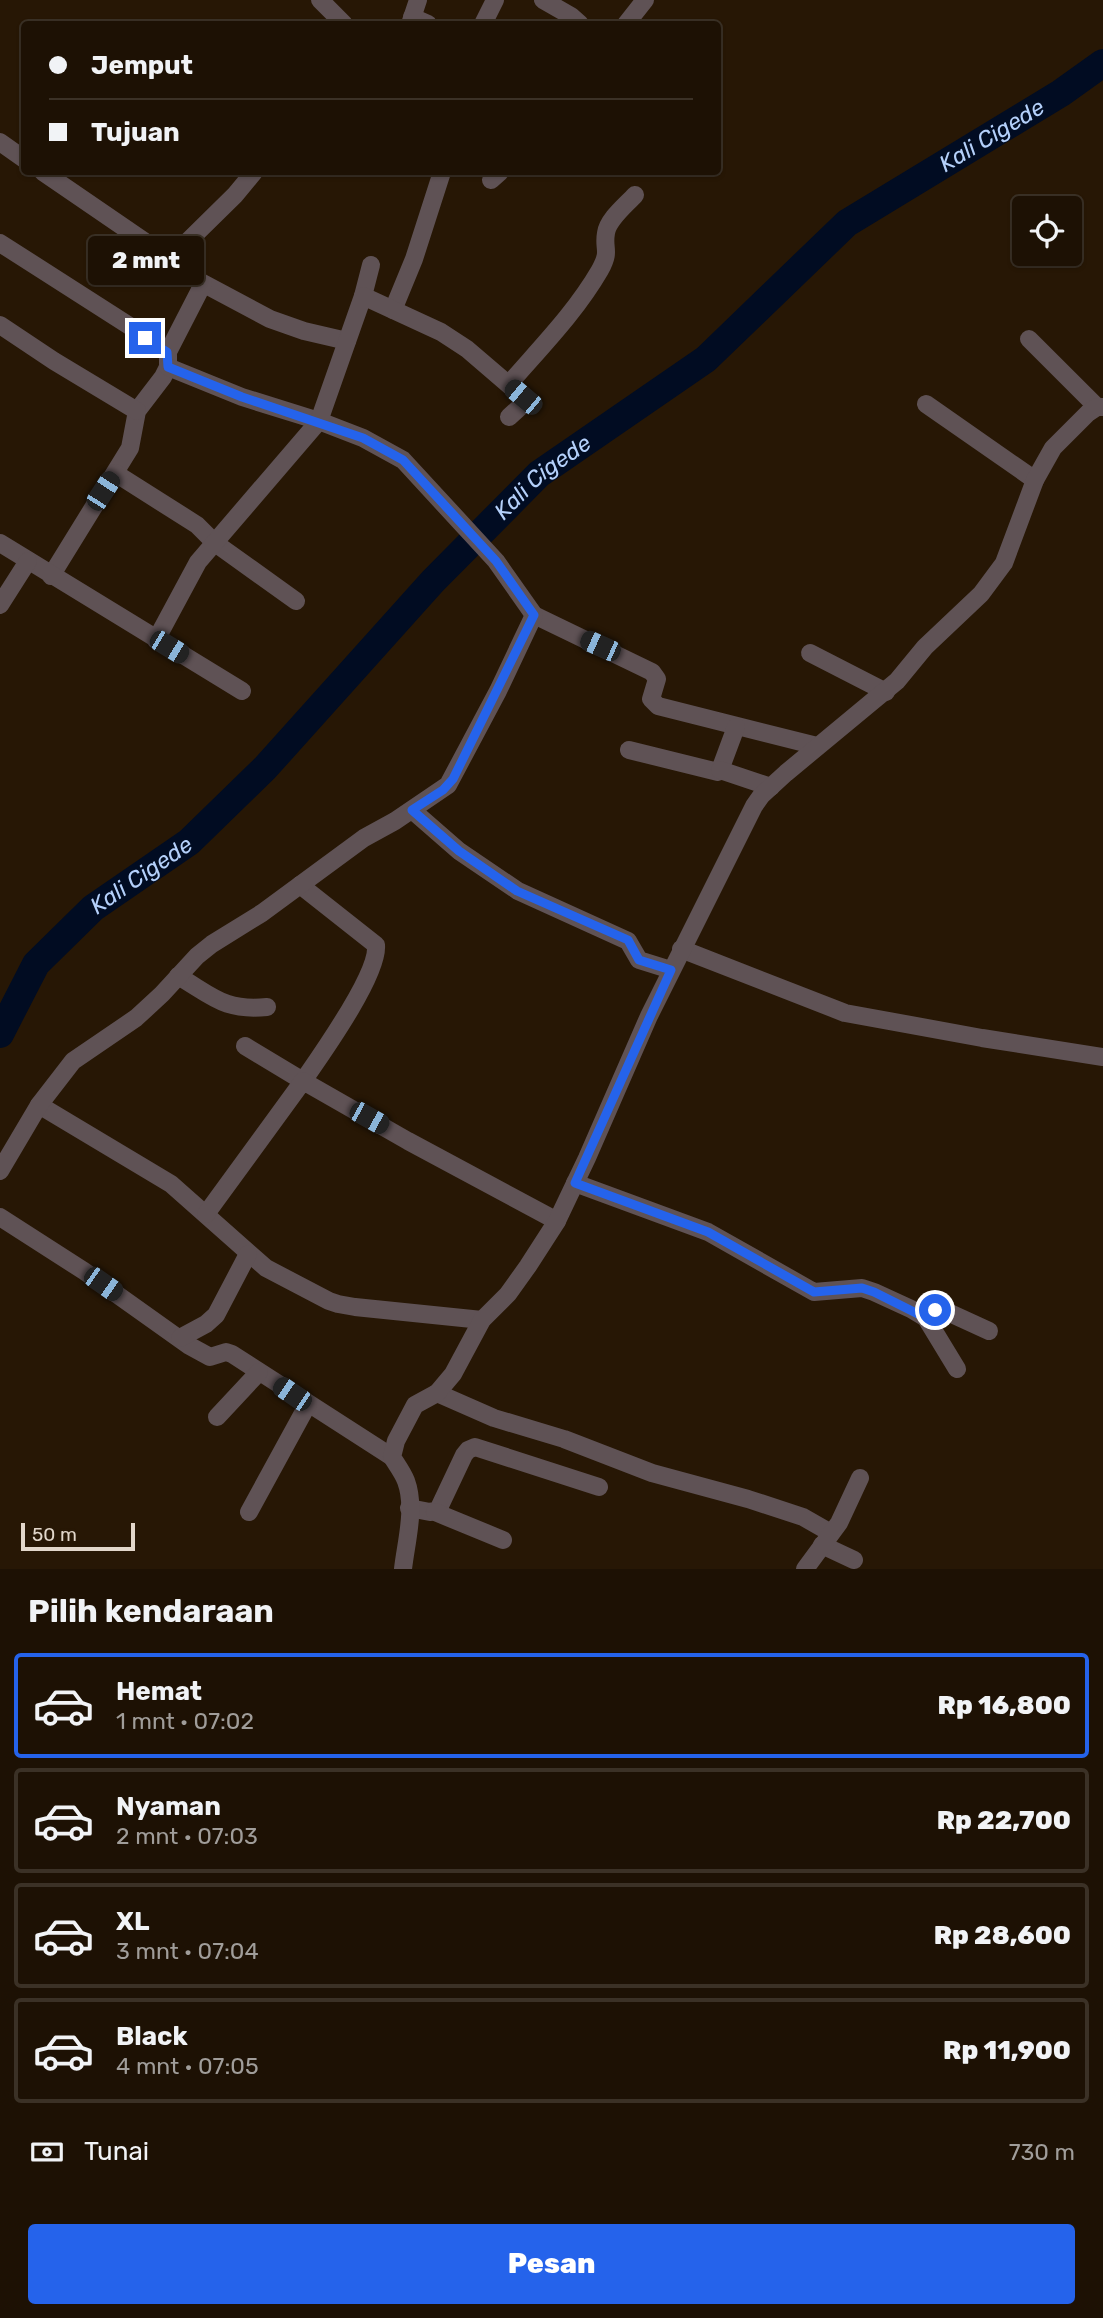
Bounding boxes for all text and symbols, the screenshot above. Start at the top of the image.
text: Jemput [91,50,193,81]
water label: Kali Cigede [934,93,1049,178]
text: Tujuan [91,117,180,148]
map controls [1012,196,1082,266]
button: locate [1012,196,1082,266]
callout: 2 mnt [87,236,203,286]
text: 2 mnt [112,246,180,274]
route end [129,322,161,354]
car [501,375,546,419]
water label: Kali Cigede [488,428,596,525]
car [83,468,124,514]
car [146,627,193,667]
car [577,628,624,664]
water label: Kali Cigede [85,830,198,920]
car [346,1099,393,1137]
car [80,1263,127,1305]
route start [919,1294,951,1326]
car [269,1374,316,1414]
scale bar [21,1520,135,1552]
text: 50 m [32,1523,77,1546]
text: Pilih kendaraan [28,1592,274,1630]
icon: car [32,1674,95,1737]
text: Hemat [116,1676,202,1707]
text: Rp 16,800 [938,1690,1071,1721]
text: 1 mnt · 07:02 [116,1707,254,1735]
icon: car [32,1789,95,1852]
text: Nyaman [116,1791,221,1822]
text: Rp 22,700 [937,1805,1071,1836]
text: 2 mnt · 07:03 [116,1822,258,1850]
icon: car [32,1904,95,1967]
text: XL [116,1906,149,1937]
text: Rp 28,600 [934,1920,1071,1951]
text: 3 mnt · 07:04 [116,1937,259,1965]
icon: car [32,2019,95,2082]
text: Black [116,2021,188,2052]
text: Rp 11,900 [943,2035,1071,2066]
text: 4 mnt · 07:05 [116,2052,259,2080]
icon: cash [28,2133,66,2171]
text: Tunai [84,2136,149,2167]
text: 730 m [1009,2138,1075,2166]
button: Pesan [28,2224,1075,2304]

